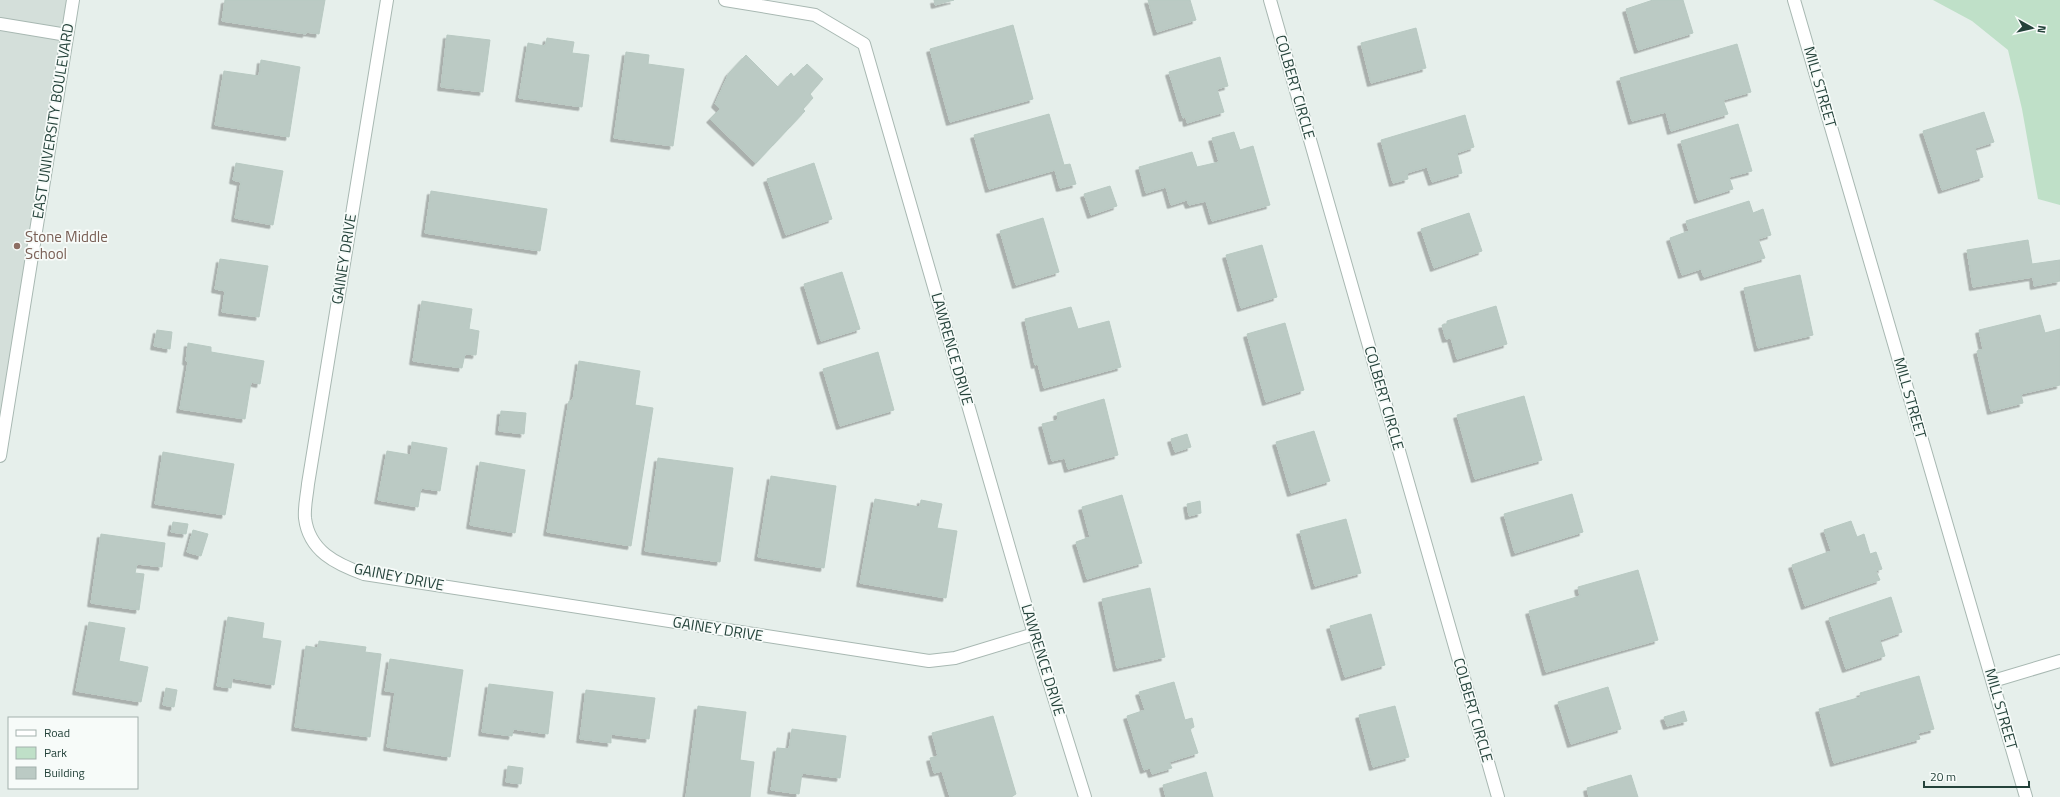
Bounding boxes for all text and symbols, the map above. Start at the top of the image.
north arrow [2012,8,2052,48]
street label: EAST UNIVERSITY BOULEVARD [26,21,79,220]
text: N [2033,25,2050,34]
street label: COLBERT CIRCLE [1270,32,1321,142]
street label: MILL STREET [1798,43,1843,130]
street label: GAINEY DRIVE [325,212,362,306]
place label: Stone Middle School [25,225,108,265]
marker: Stone Middle School [12,241,22,251]
street label: LAWRENCE DRIVE [925,290,980,408]
street label: COLBERT CIRCLE [1359,343,1410,453]
street label: MILL STREET [1888,354,1933,441]
street label: GAINEY DRIVE [352,557,446,597]
street label: LAWRENCE DRIVE [1016,601,1071,719]
street label: GAINEY DRIVE [671,610,765,647]
street label: COLBERT CIRCLE [1448,655,1499,765]
street label: MILL STREET [1979,665,2024,752]
legend [8,717,138,789]
text: Road [44,723,70,742]
text: Park [44,743,67,762]
text: Building [44,763,85,782]
scale bar [1924,763,2029,789]
text: 20 m [1930,767,1956,786]

